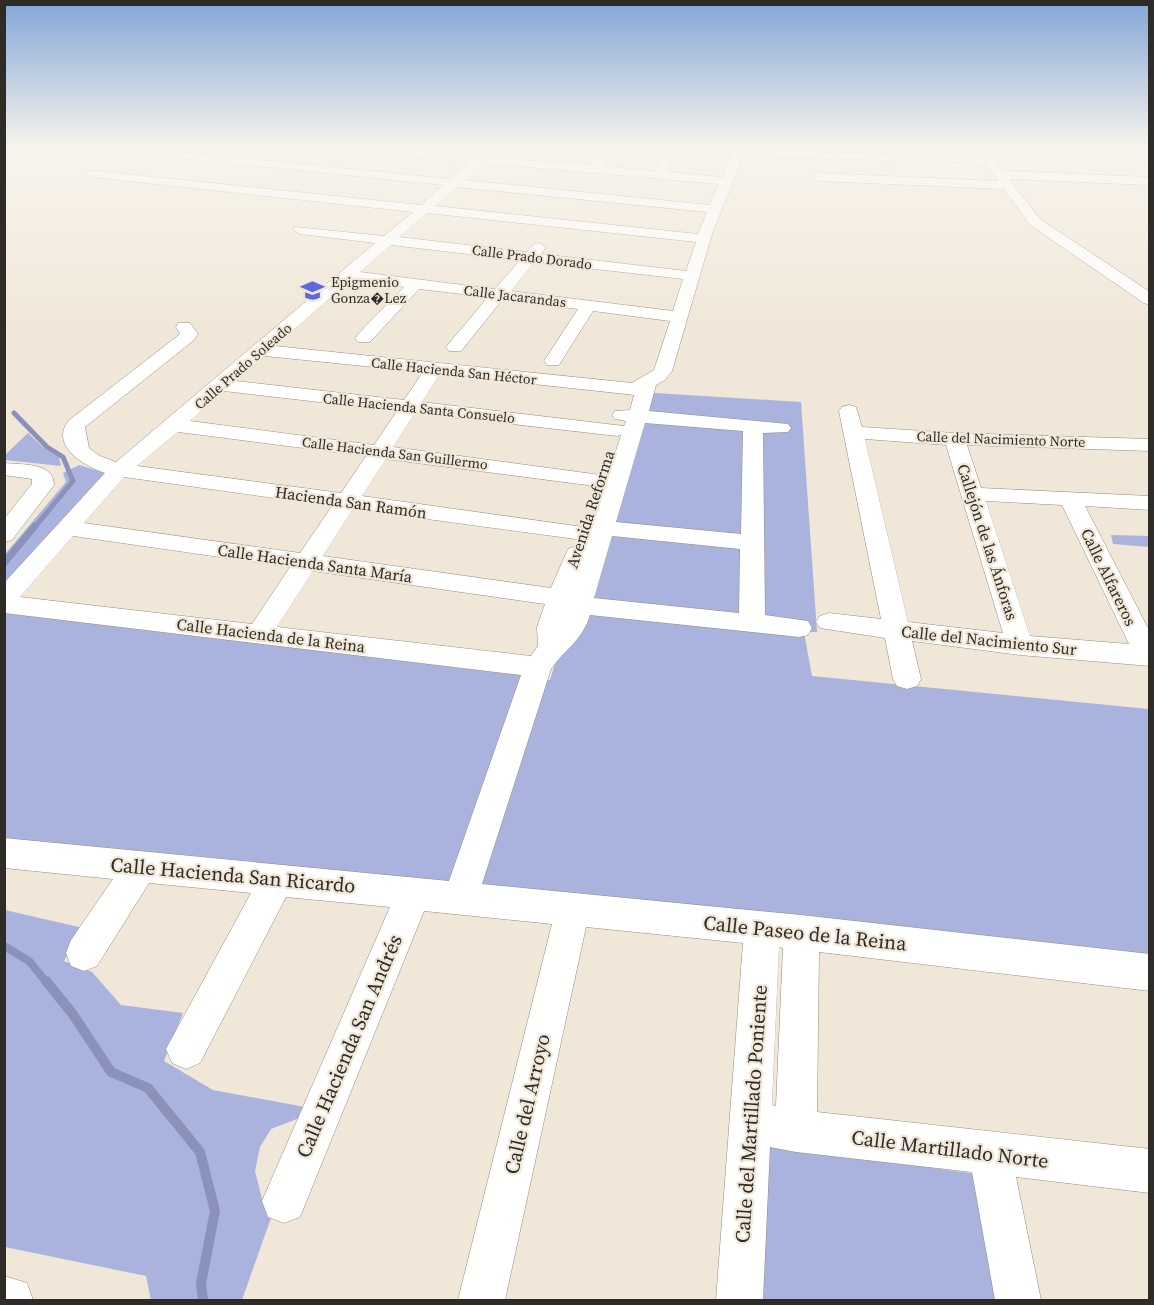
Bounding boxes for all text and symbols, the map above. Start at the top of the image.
street label: Calle Prado Dorado [471,240,593,274]
place label: Epigmenio Gonza�Lez [331,272,407,308]
school or university icon: Epigmenio Gonza�Lez [300,277,326,303]
street label: Calle Jacarandas [463,280,567,312]
street label: Calle Prado Soleado [190,318,296,414]
street label: Calle Hacienda San Héctor [370,352,538,390]
street label: Calle Hacienda Santa Consuelo [322,388,516,428]
street label: Calle del Nacimiento Norte [916,426,1086,452]
street label: Calle Hacienda San Guillermo [301,432,489,474]
street label: Avenida Reforma [561,446,620,571]
street label: Callejón de las Ánforas [952,461,1024,623]
street label: Hacienda San Ramón [274,480,428,524]
street label: Calle Alfareros [1076,525,1142,629]
street label: Calle Hacienda Santa María [216,538,414,588]
street label: Calle Hacienda de la Reina [175,613,367,658]
street label: Calle del Nacimiento Sur [900,620,1078,660]
street label: Calle Hacienda San Ricardo [109,850,357,900]
street label: Calle Paseo de la Reina [702,908,909,958]
street label: Calle Hacienda San Andrés [289,930,409,1162]
street label: Calle del Martillado Poniente [728,984,774,1244]
street label: Calle del Arroyo [497,1031,557,1177]
street label: Calle Martillado Norte [850,1123,1050,1175]

